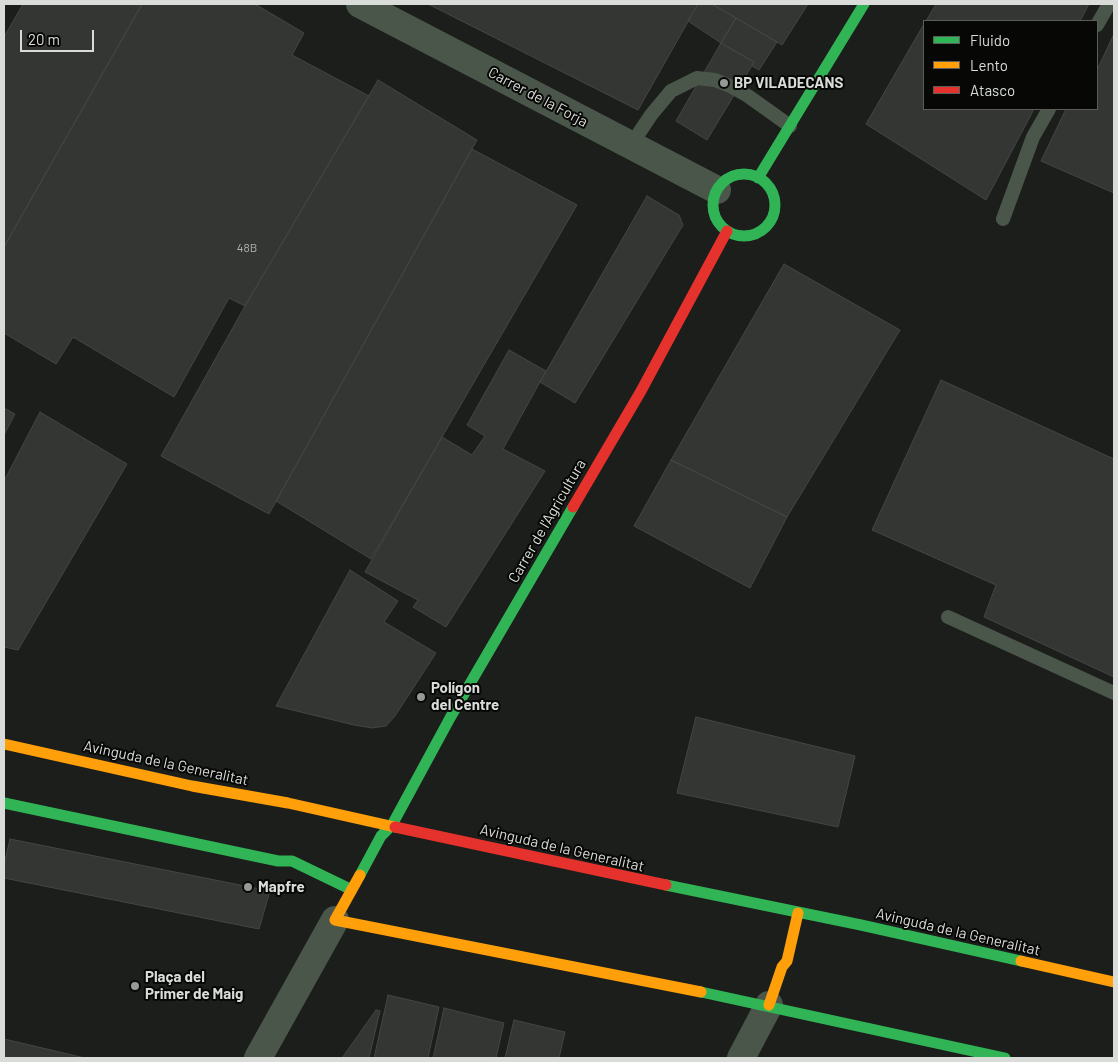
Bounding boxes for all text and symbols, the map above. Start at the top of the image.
scale bar [22,20,96,52]
legend [923,20,1098,110]
text: 20 m [28,30,60,48]
text: Fluido [970,31,1010,49]
text: Lento [970,56,1008,74]
street label: Carrer de la Forja [485,63,591,131]
place label: BP VILADECANS [734,74,843,92]
marker: BP VILADECANS [718,77,730,89]
text: Atasco [970,81,1015,99]
house number: 48B [237,241,257,255]
street label: Carrer de l'Agricultura [504,456,590,586]
place label: Polígon del Centre [431,679,499,714]
marker: Polígon del Centre [415,691,427,703]
street label: Avinguda de la Generalitat [82,737,250,789]
street label: Avinguda de la Generalitat [478,820,646,876]
place label: Mapfre [258,878,305,896]
marker: Mapfre [242,881,254,893]
street label: Avinguda de la Generalitat [874,904,1042,960]
place label: Plaça del Primer de Maig [145,968,243,1003]
marker: Plaça del Primer de Maig [129,980,141,992]

